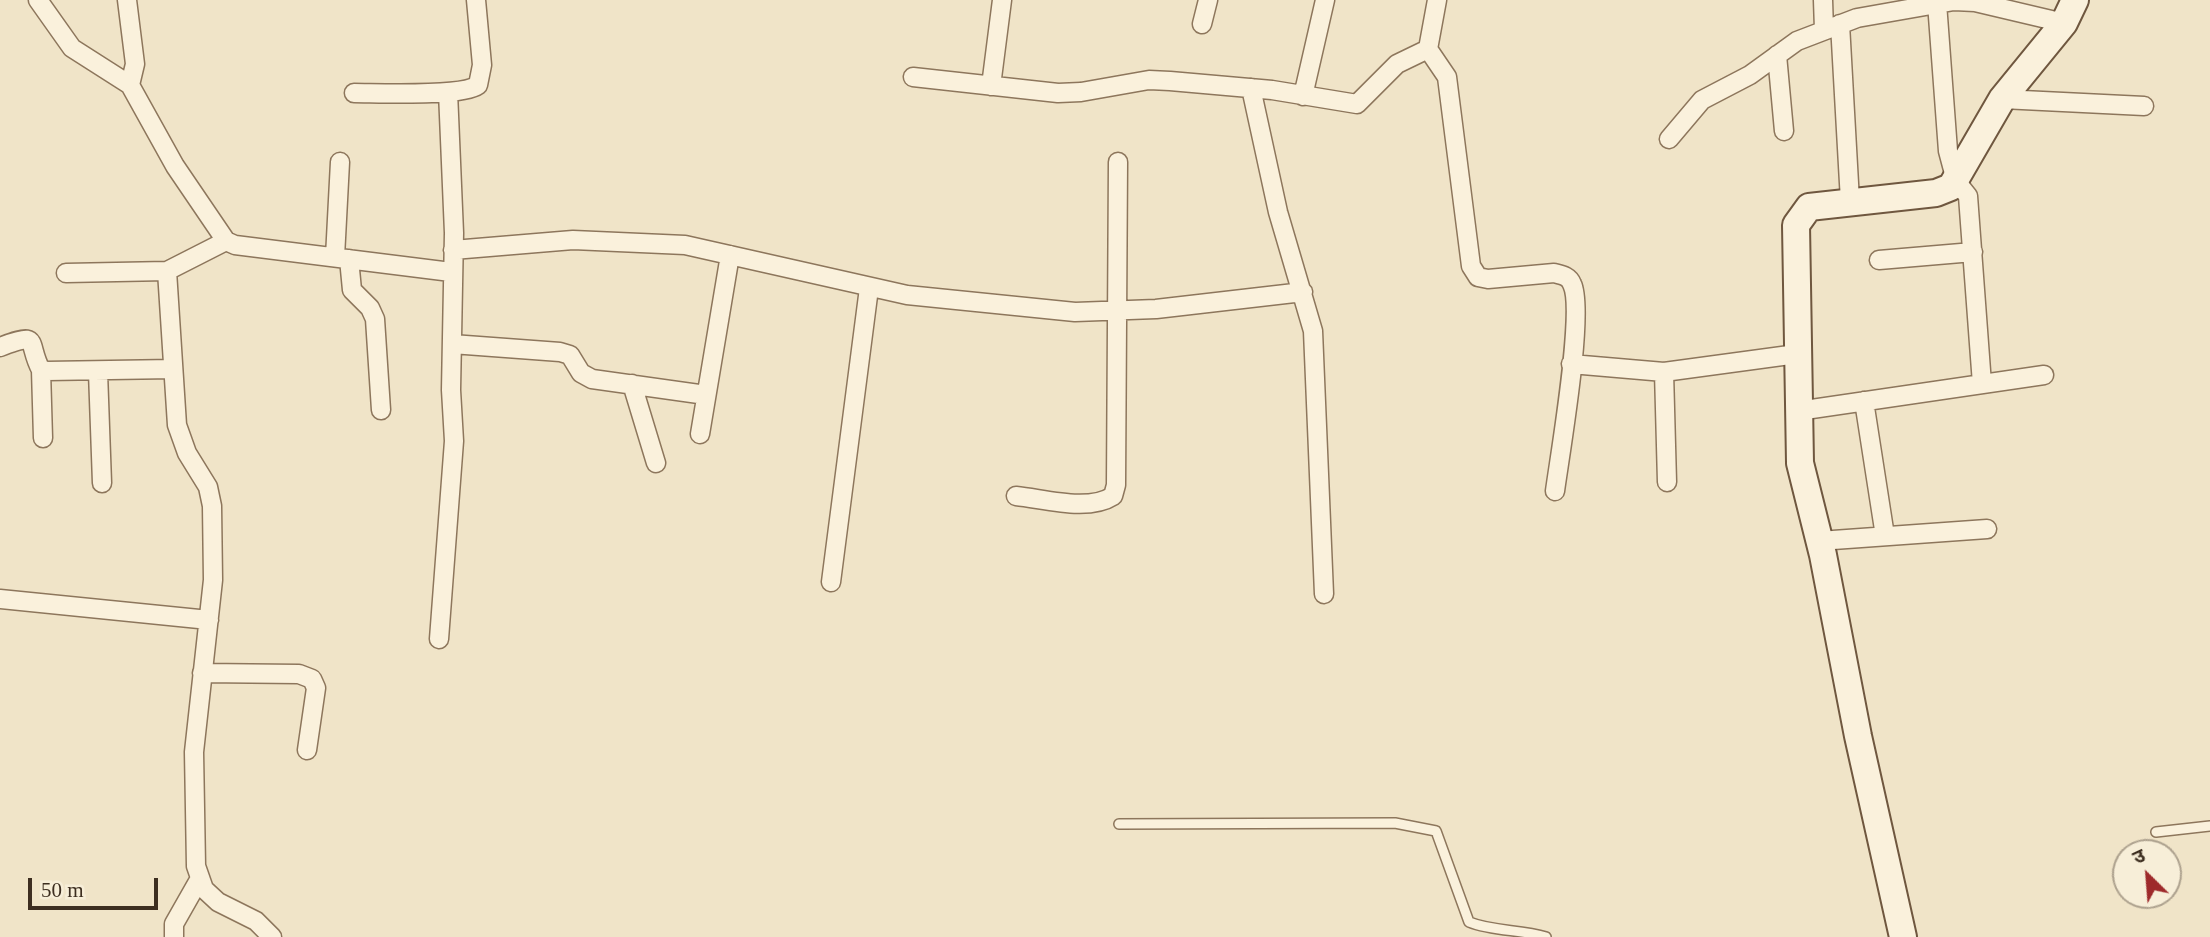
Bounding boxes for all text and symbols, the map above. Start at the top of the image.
north arrow [2112,839,2182,909]
text: उ [2129,844,2148,868]
scale bar [32,864,161,908]
text: 50 m [41,878,84,902]

